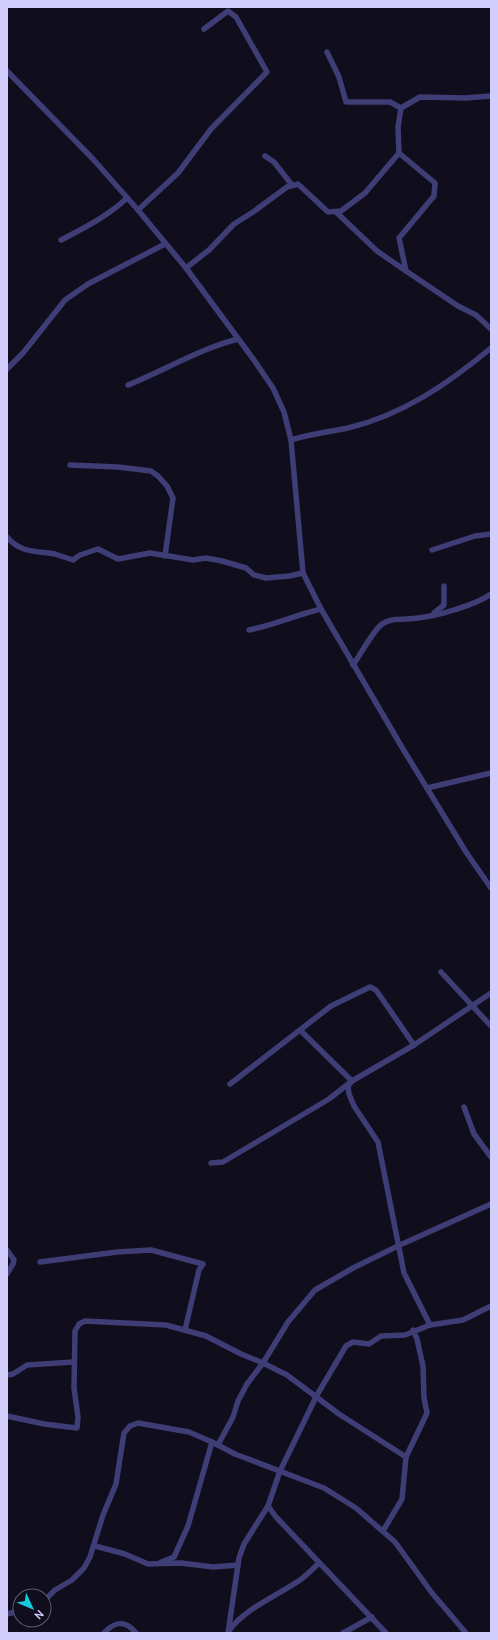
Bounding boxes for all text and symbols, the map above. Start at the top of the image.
north arrow [12,1588,52,1628]
text: N [31,1607,47,1623]

